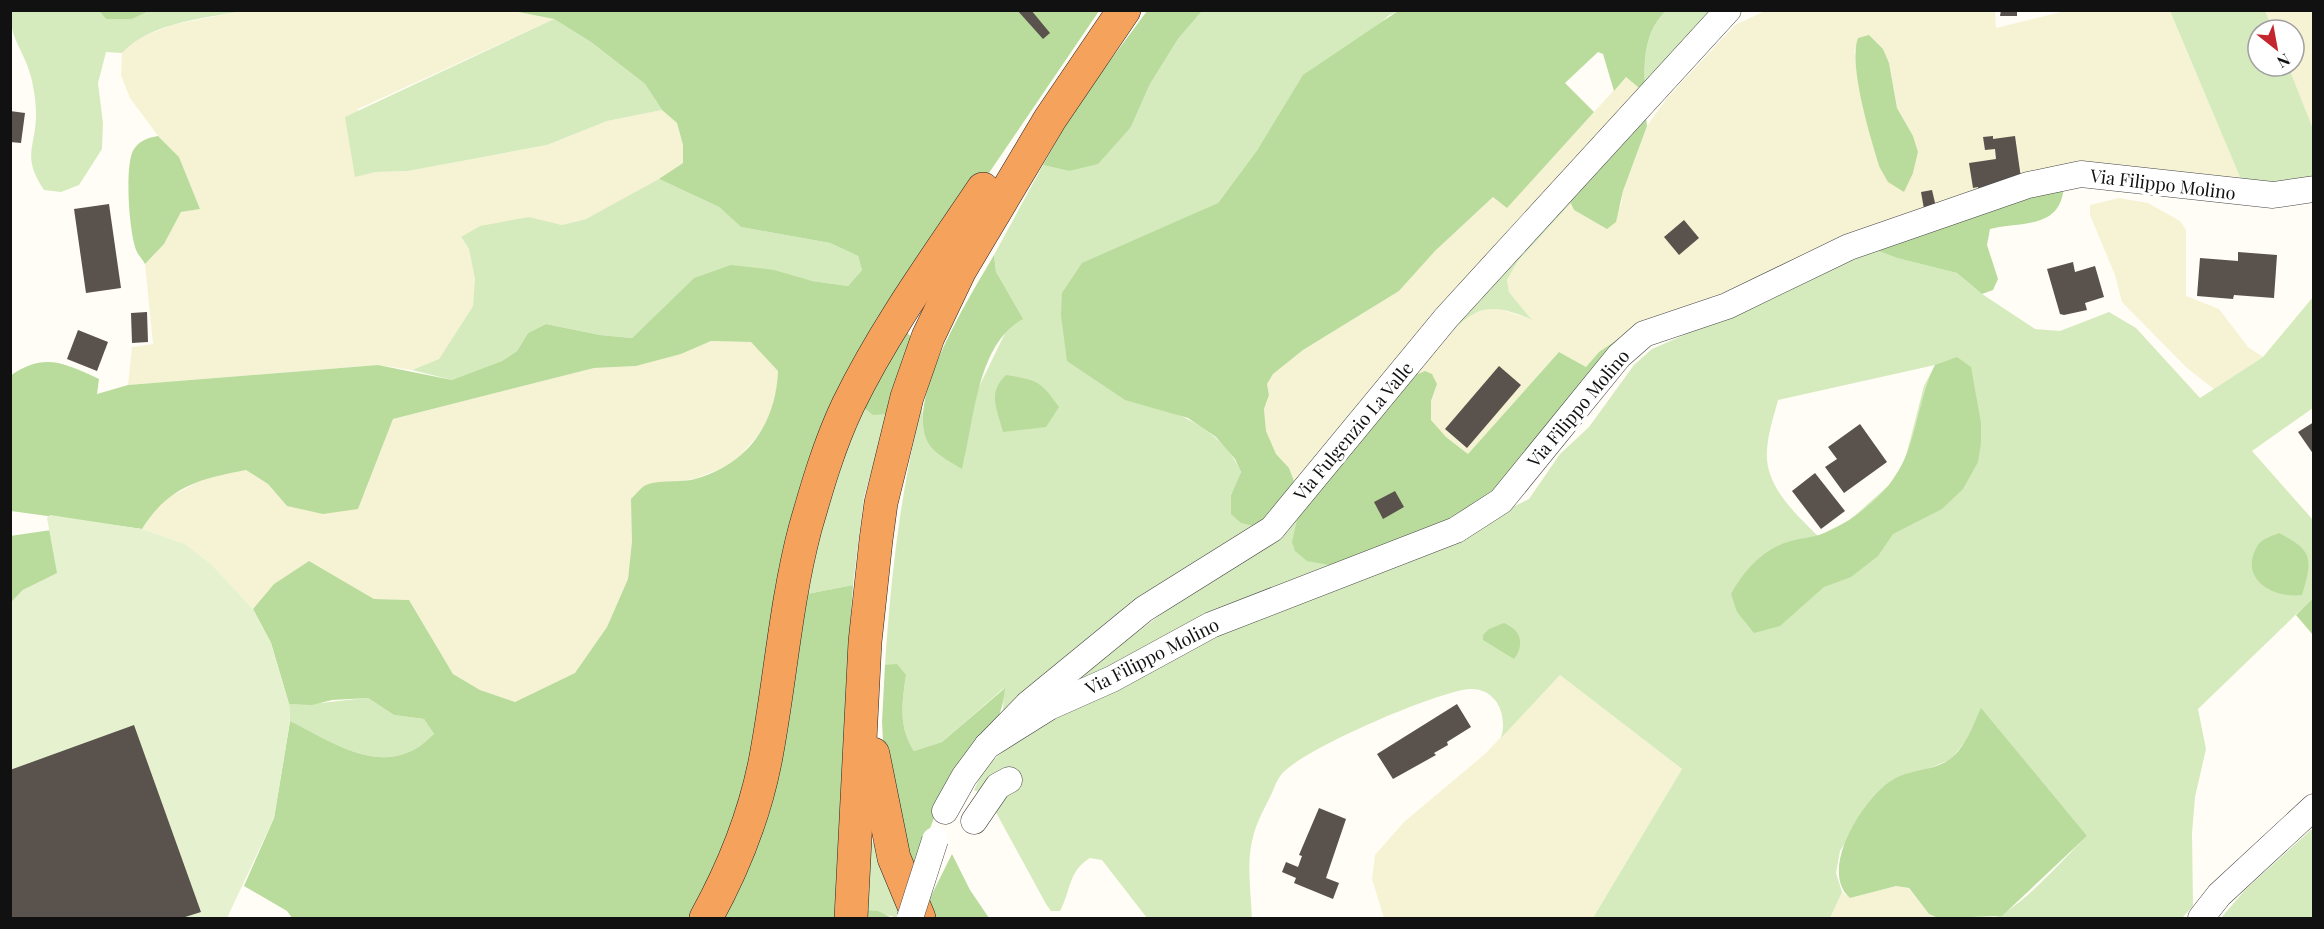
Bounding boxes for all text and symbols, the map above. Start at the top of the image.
north arrow [2246,18,2306,78]
text: N [2273,49,2294,73]
street label: Via Filippo Molino [2088,163,2237,205]
street label: Via Filippo Molino [1521,344,1634,473]
street label: Via Fulgenzio La Valle [1287,357,1418,506]
street label: Via Filippo Molino [1080,612,1223,700]

